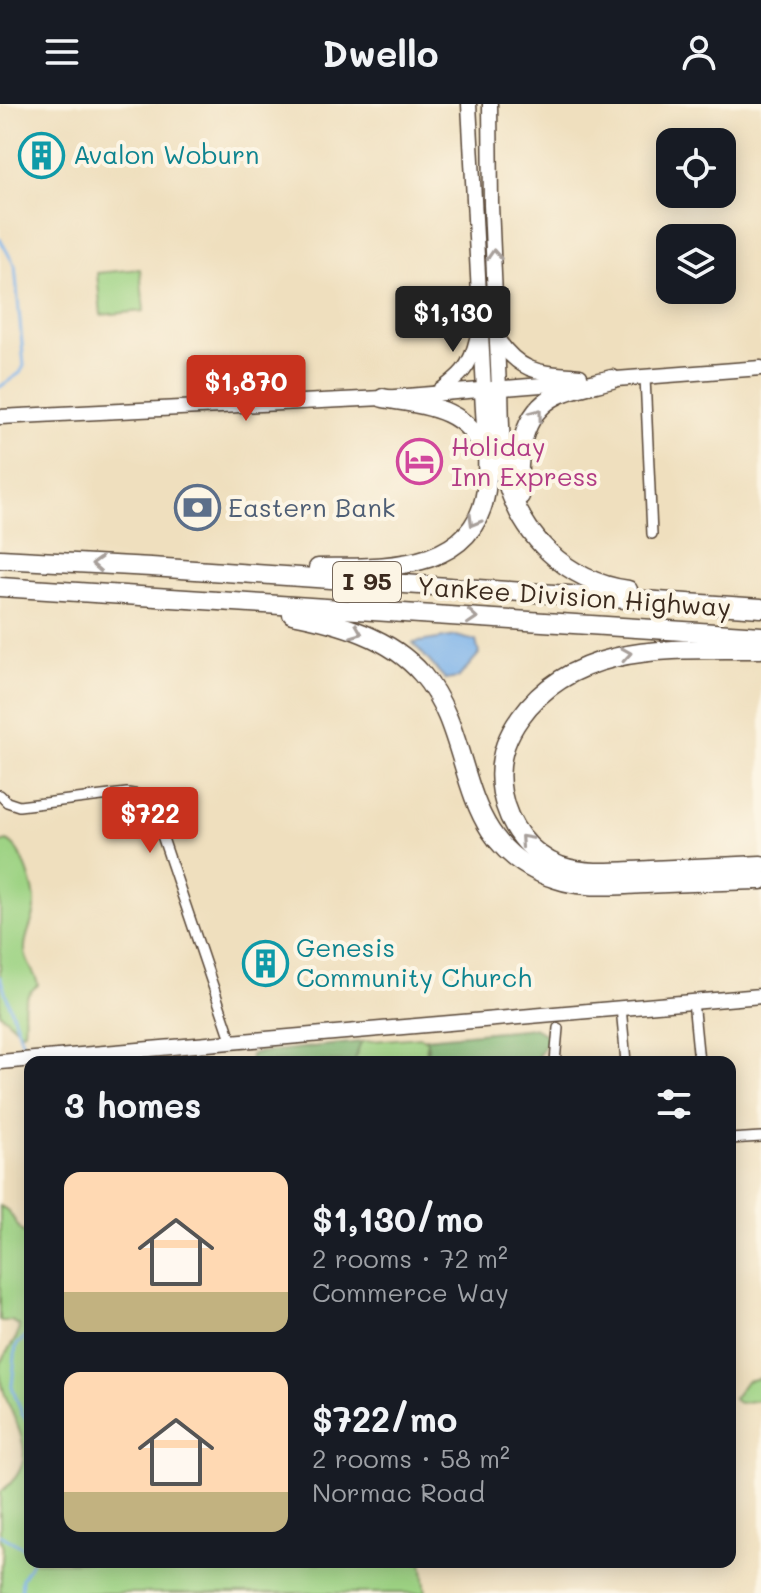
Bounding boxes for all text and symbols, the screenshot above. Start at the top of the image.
text: Dwello [322,29,439,76]
icon: menu [40,30,84,74]
icon: person [677,30,721,74]
map controls [656,128,736,304]
button: locate [656,128,736,208]
building icon: Avalon Woburn [18,131,66,179]
place label: Avalon Woburn [73,137,260,171]
button: layers [656,224,736,304]
one-way arrow [486,248,503,261]
pin: $1,130 [388,286,518,354]
text: $1,130 [413,295,493,329]
pin: $1,870 [181,355,311,423]
text: $1,870 [205,364,287,398]
one-way arrow [527,408,542,423]
place label: Holiday Inn Express [451,429,598,493]
hotel icon: Holiday Inn Express [396,438,444,486]
bank icon: Eastern Bank [173,484,221,532]
place label: Eastern Bank [228,490,396,524]
one-way arrow [469,513,484,527]
one-way arrow [90,556,103,573]
road number: I 95 [333,562,401,602]
street label: Yankee Division Highway [416,568,732,624]
one-way arrow [466,608,479,625]
one-way arrow [349,622,363,638]
one-way arrow [619,647,633,664]
pin: $722 [103,787,197,855]
text: $722 [120,796,180,830]
one-way arrow [520,834,535,849]
place label: Genesis Community Church [296,930,532,994]
building icon: Genesis Community Church [241,939,289,987]
text: 3 homes [64,1082,201,1127]
icon: filters [652,1082,696,1126]
text: $1,130/mo [312,1196,483,1241]
icon: home [128,1204,224,1300]
text: 2 rooms · 72 m² [312,1241,508,1275]
text: Commerce Way [312,1275,509,1309]
text: $722/mo [312,1396,457,1441]
icon: home [128,1404,224,1500]
text: 2 rooms · 58 m² [312,1441,510,1475]
text: Normac Road [312,1475,485,1509]

